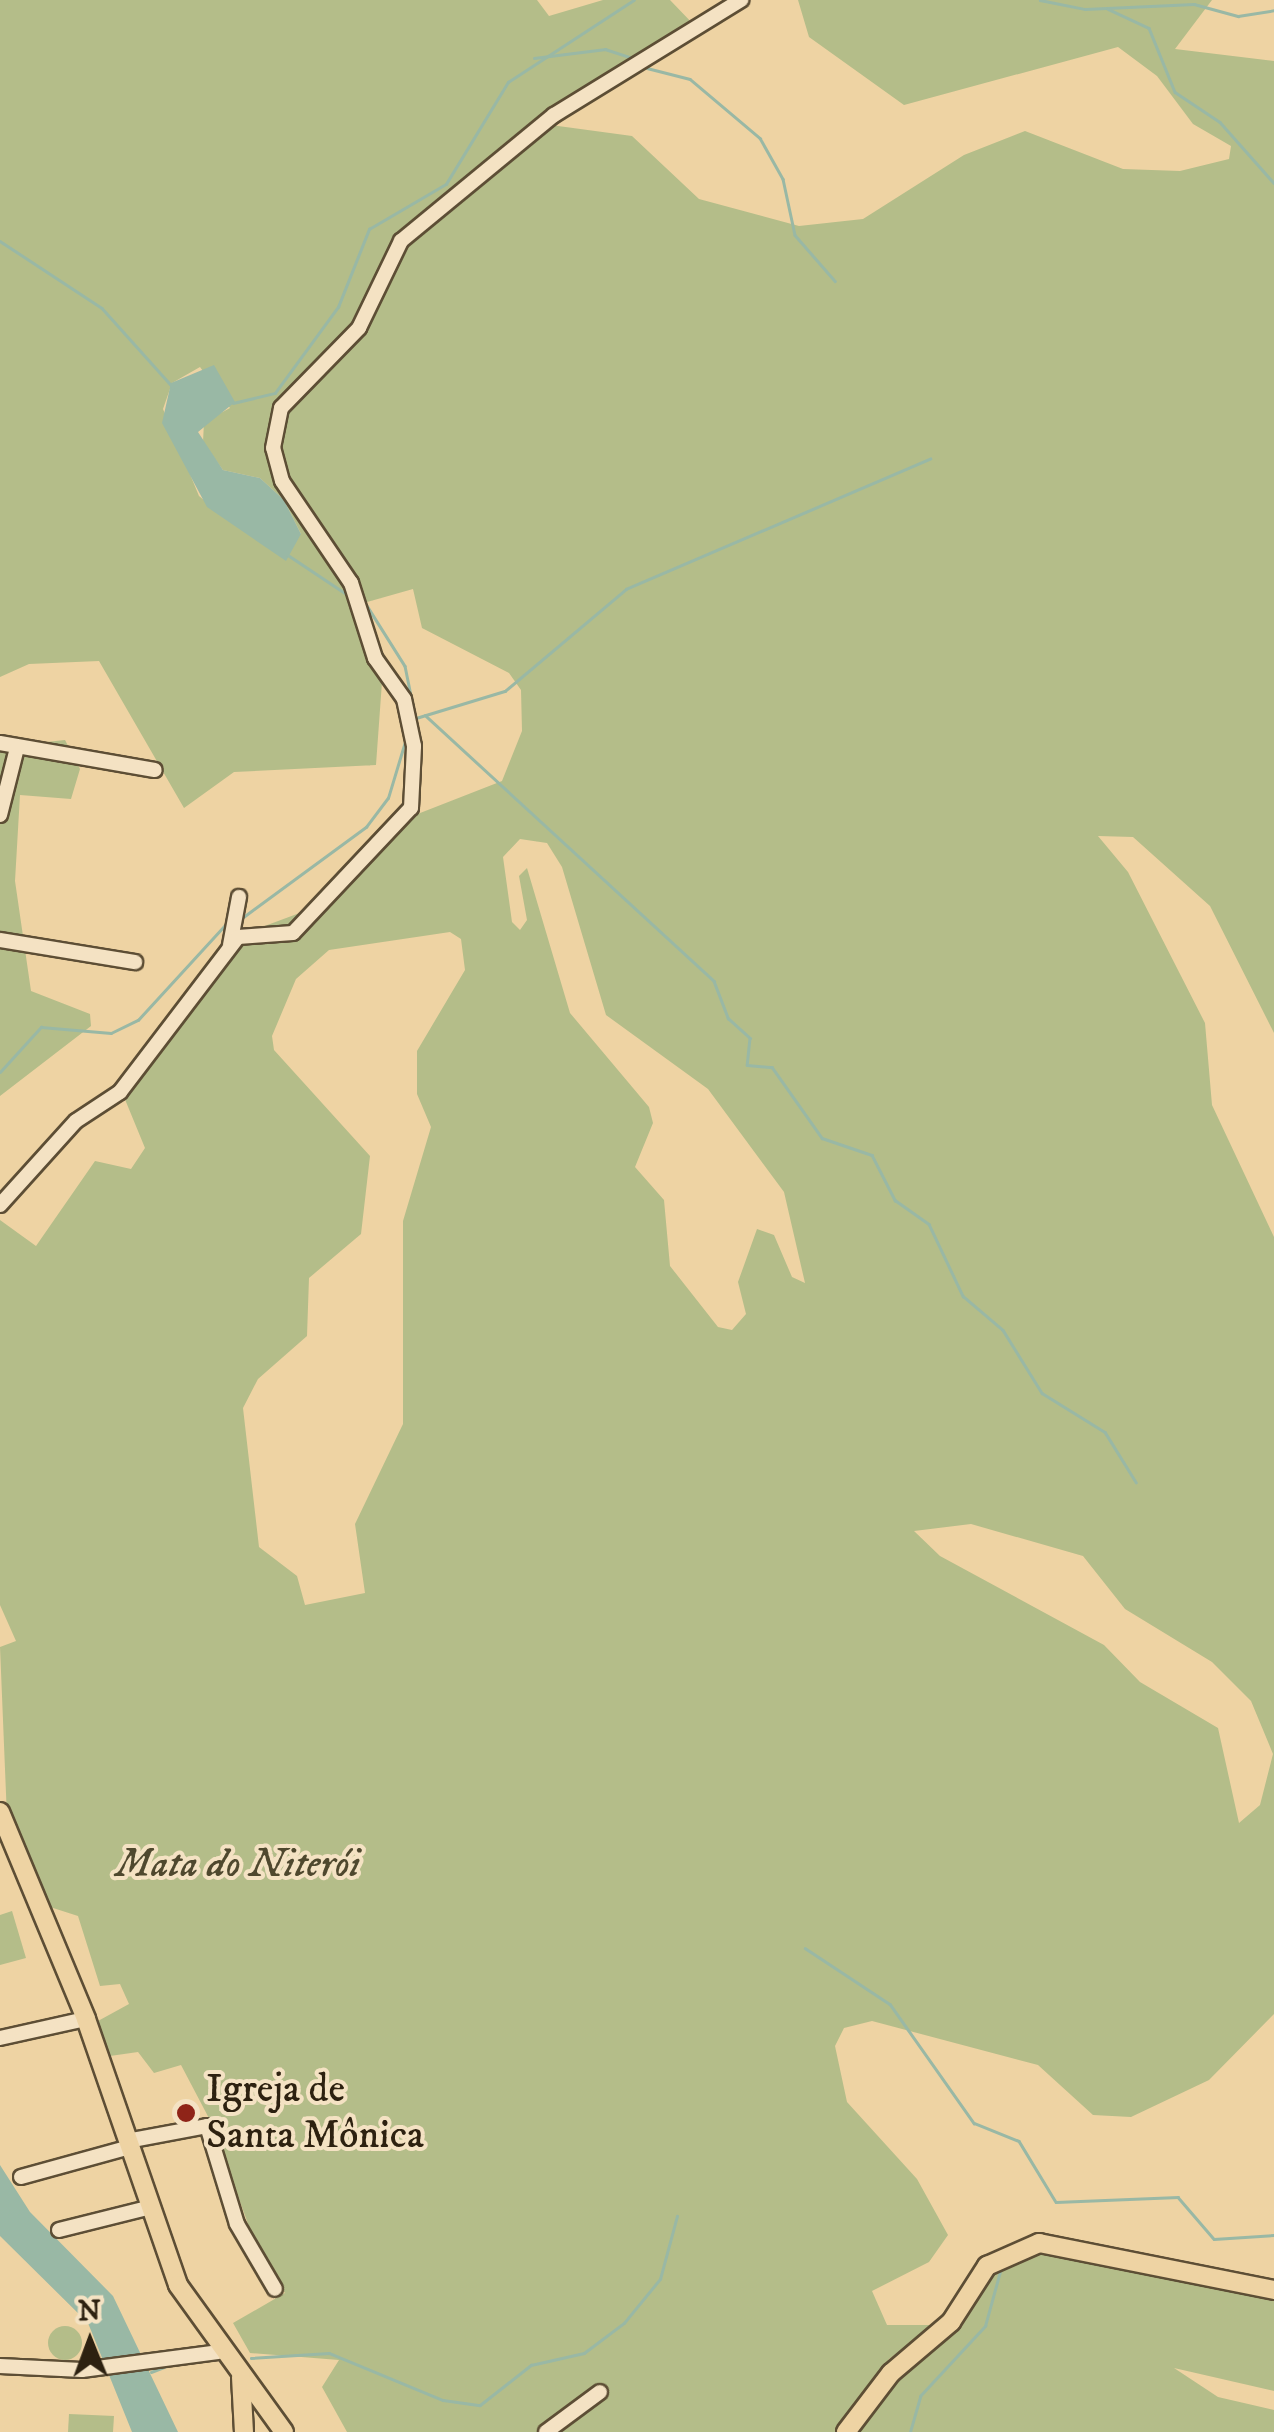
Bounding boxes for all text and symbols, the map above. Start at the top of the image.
park label: Mata do Niterói [116,1841,360,1889]
place label: Igreja de Santa Mônica [206,2066,424,2160]
marker: Igreja de Santa Mônica [175,2102,197,2124]
north arrow [40,2292,140,2392]
text: N [78,2294,101,2329]

